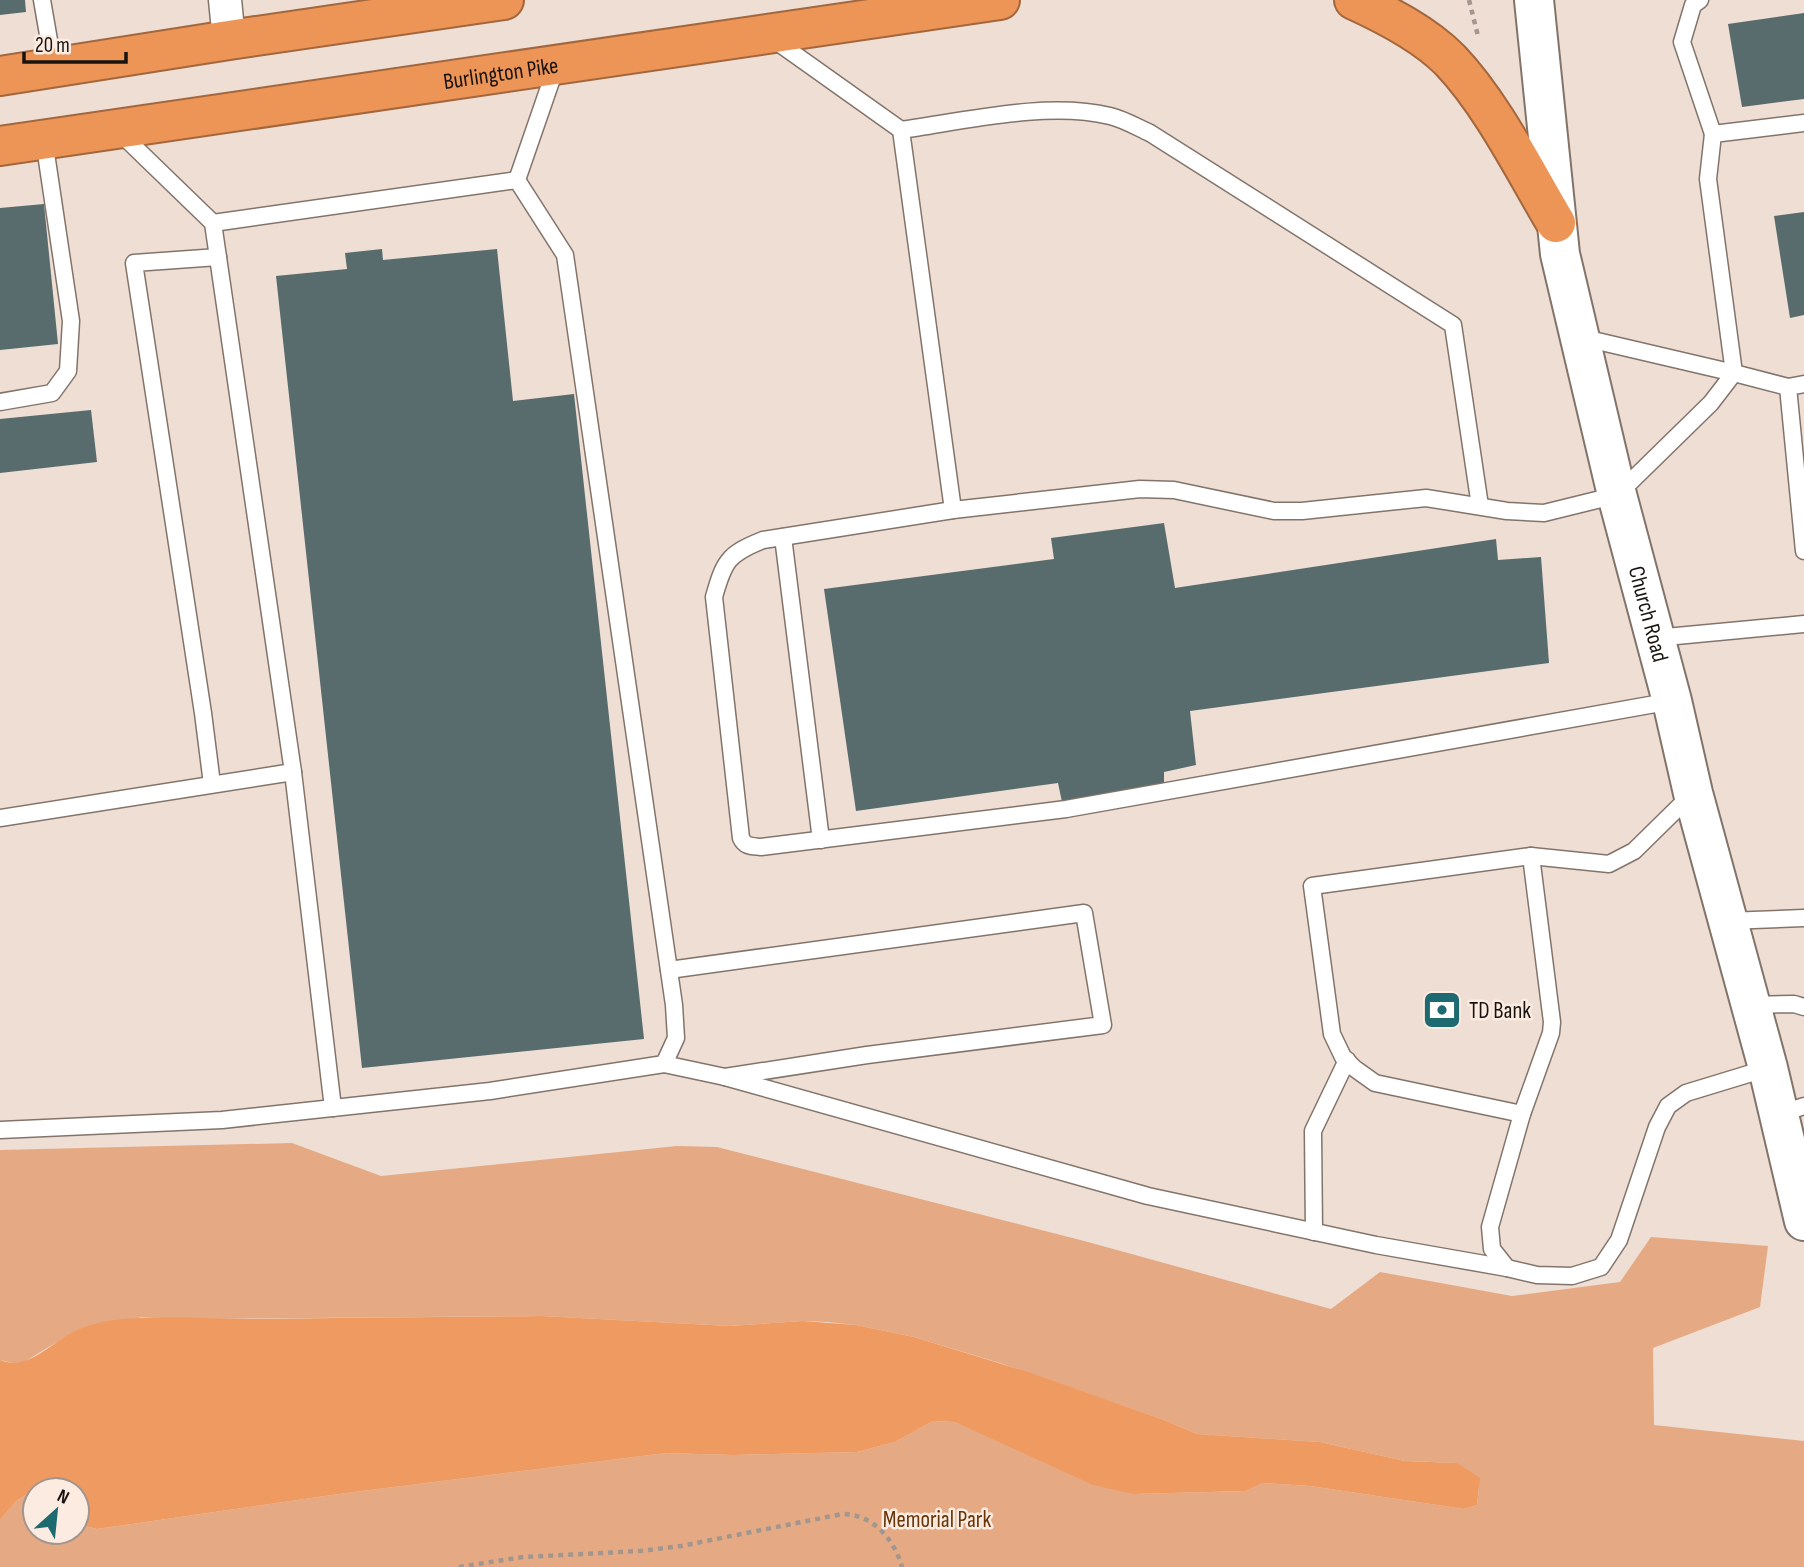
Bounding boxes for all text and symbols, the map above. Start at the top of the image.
scale bar [24,21,126,65]
text: 20 m [35,33,70,58]
street label: Burlington Pike [441,52,560,96]
street label: Church Road [1622,563,1674,665]
bank icon: TD Bank [1421,989,1463,1031]
place label: TD Bank [1469,997,1531,1025]
north arrow [21,1476,91,1546]
text: N [53,1485,73,1510]
park label: Memorial Park [883,1506,991,1534]

